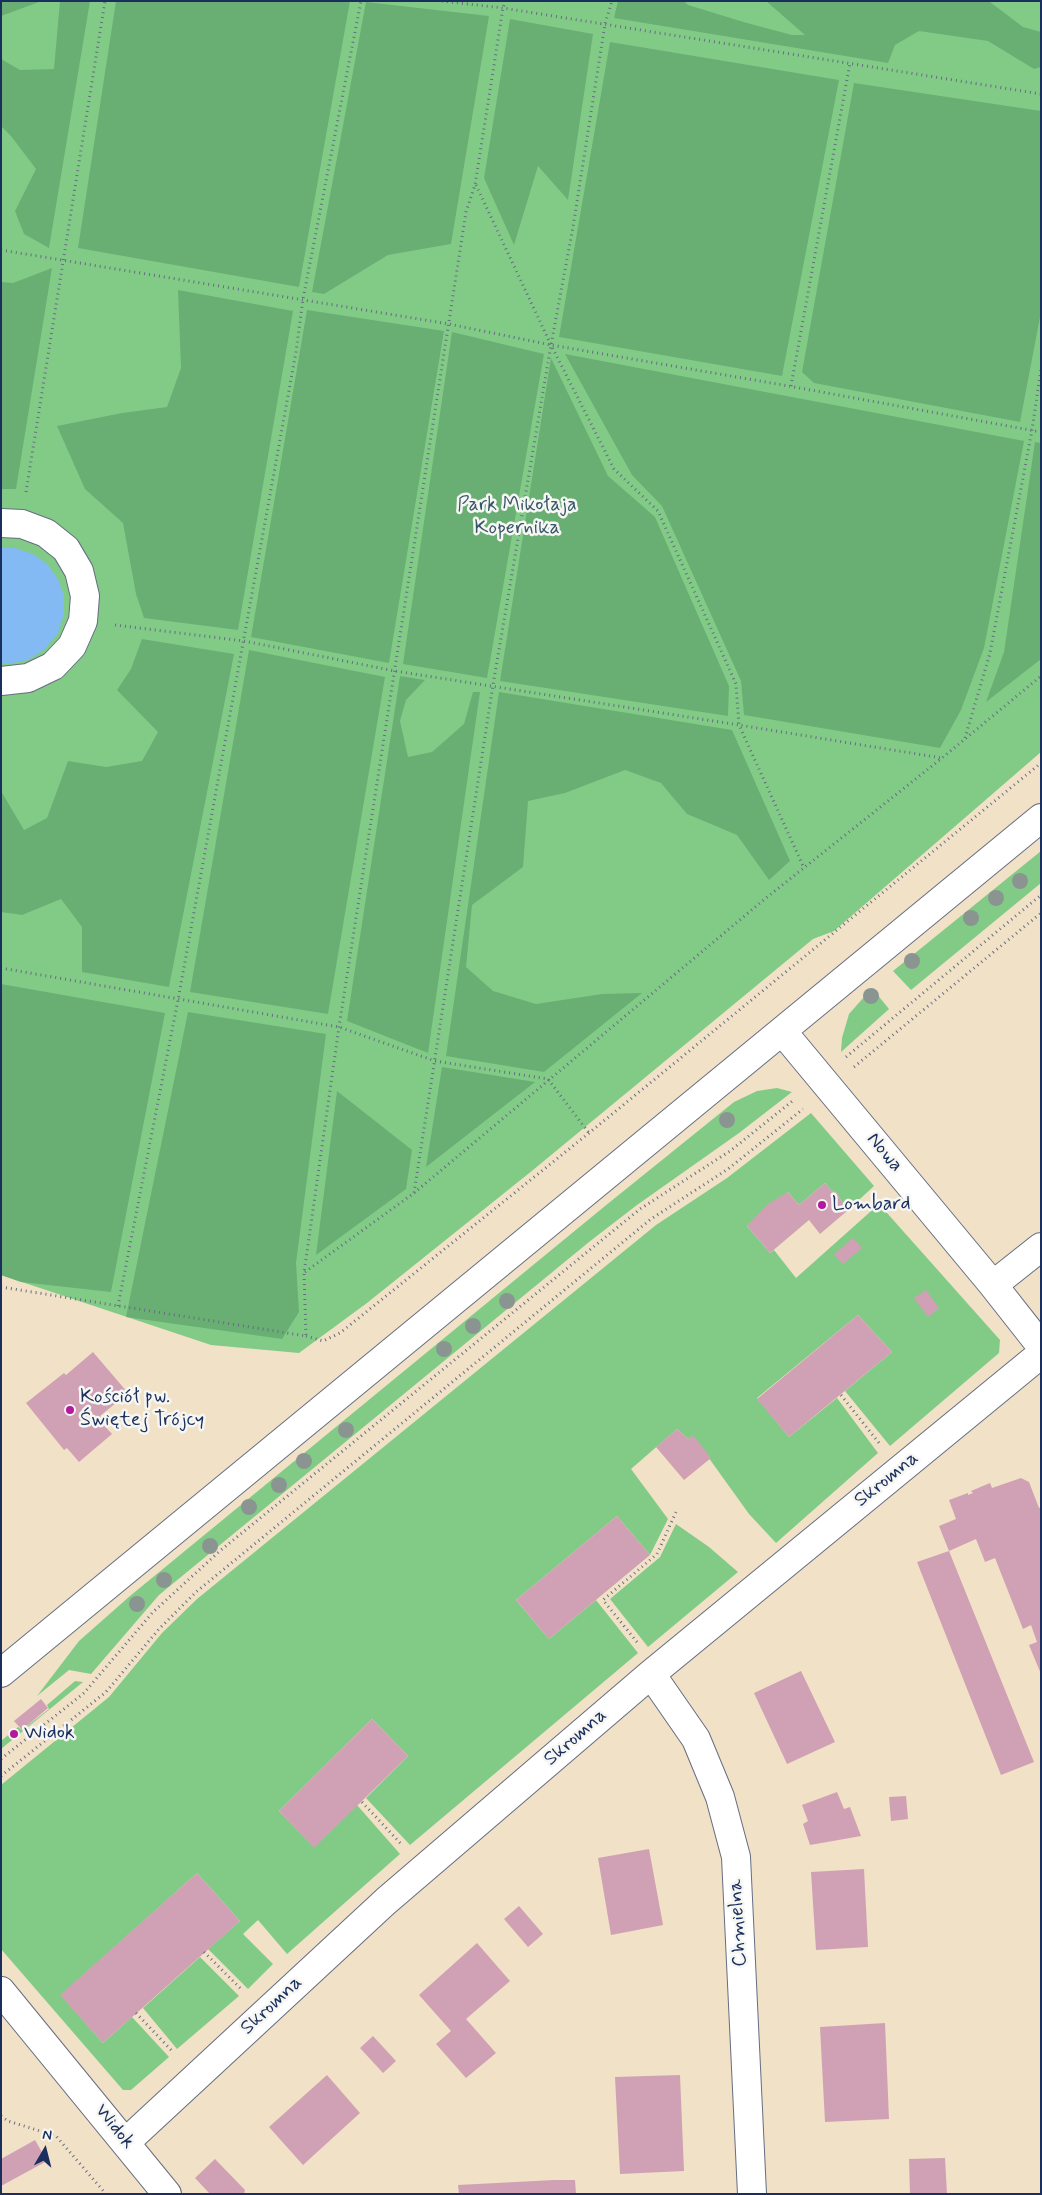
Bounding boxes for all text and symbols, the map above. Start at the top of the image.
park label: Park Mikołaja Kopernika [457,494,577,541]
street label: Nowa [861,1128,907,1178]
place label: Lombard [832,1193,911,1217]
marker: Lombard [816,1199,828,1211]
place label: Kościół pw. Świętej Trójcy [80,1386,204,1433]
marker: Kościół pw. Świętej Trójcy [64,1404,76,1416]
street label: Skromna [850,1447,924,1513]
street label: Skromna [540,1704,612,1772]
place label: Widok [24,1722,75,1746]
marker: Widok [8,1728,20,1740]
street label: Chmielna [725,1879,753,1967]
street label: Skromna [236,1971,308,2041]
street label: Widok [89,2100,139,2154]
north arrow [20,2125,70,2175]
text: N [41,2126,53,2145]

